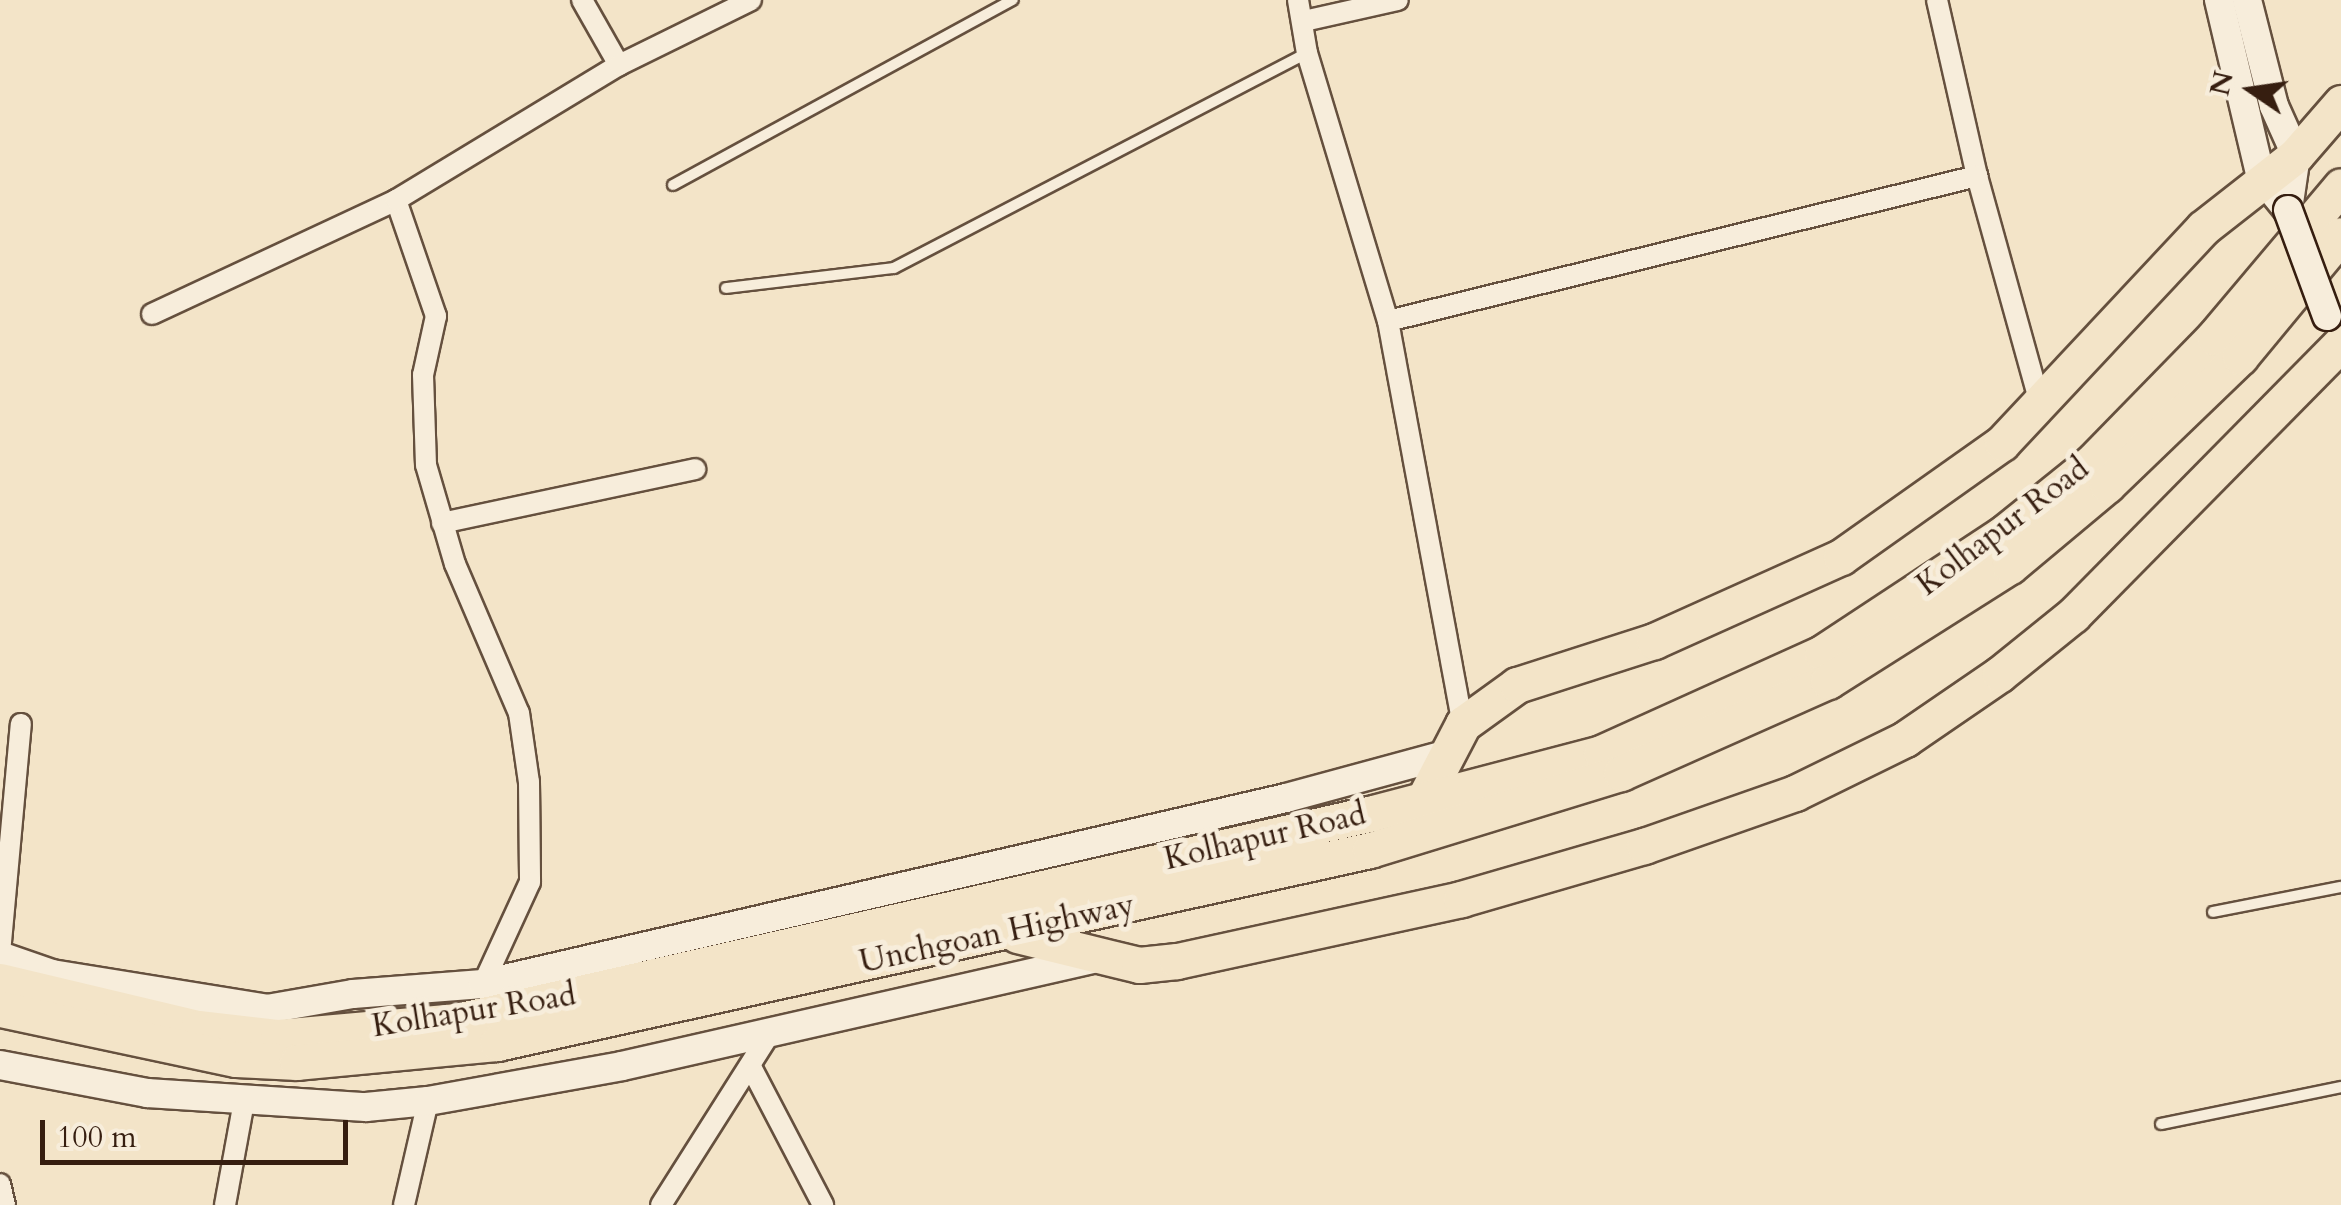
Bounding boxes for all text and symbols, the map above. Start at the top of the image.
north arrow [2201,40,2301,140]
text: N [2201,67,2243,99]
street label: Kolhapur Road [1909,450,2097,604]
street label: Kolhapur Road [1160,795,1370,879]
street label: Unchgoan Highway [856,886,1138,982]
street label: Kolhapur Road [369,976,579,1046]
scale bar [45,1100,352,1162]
text: 100 m [57,1117,137,1158]

